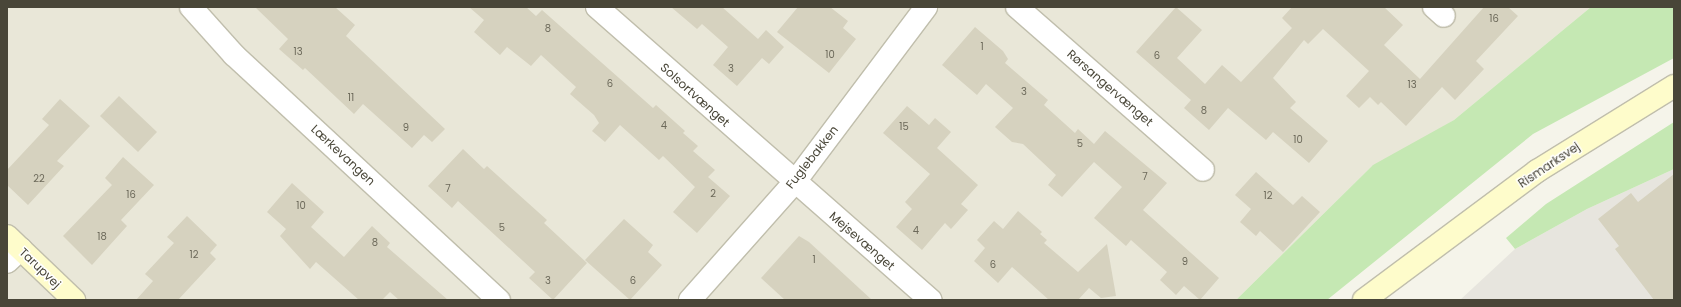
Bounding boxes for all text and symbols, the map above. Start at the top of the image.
house number: 16 [1489,13,1499,25]
house number: 8 [545,23,551,35]
house number: 1 [980,41,984,53]
house number: 13 [293,46,303,58]
street label: Rørsangervænget [1064,47,1156,129]
house number: 10 [825,49,835,61]
house number: 6 [1154,50,1160,62]
street label: Solsortvænget [657,60,733,130]
house number: 3 [728,63,734,75]
house number: 6 [607,78,613,90]
house number: 13 [1407,79,1417,91]
house number: 3 [1021,86,1027,98]
house number: 11 [348,92,354,104]
house number: 8 [1201,105,1207,117]
house number: 4 [661,120,667,132]
house number: 15 [899,121,909,133]
street label: Lærkevangen [308,122,378,188]
house number: 9 [403,122,409,134]
street label: Fuglebakken [783,123,841,191]
house number: 10 [1293,134,1303,146]
house number: 5 [1077,138,1083,150]
street label: Rismarksvej [1516,139,1582,191]
house number: 7 [1142,171,1148,183]
house number: 22 [33,173,45,185]
house number: 7 [445,183,451,195]
house number: 2 [710,188,716,200]
house number: 16 [126,189,136,201]
house number: 12 [1264,190,1272,202]
house number: 10 [296,200,306,212]
street label: Mejsevænget [826,209,898,273]
house number: 5 [499,222,505,234]
house number: 4 [913,225,919,237]
house number: 18 [97,231,107,243]
house number: 8 [372,237,378,249]
street label: Tarupvej [16,245,64,291]
house number: 12 [190,249,198,261]
house number: 1 [812,254,816,266]
house number: 9 [1182,256,1188,268]
house number: 6 [990,259,996,271]
house number: 3 [545,275,551,287]
house number: 6 [630,275,636,287]

